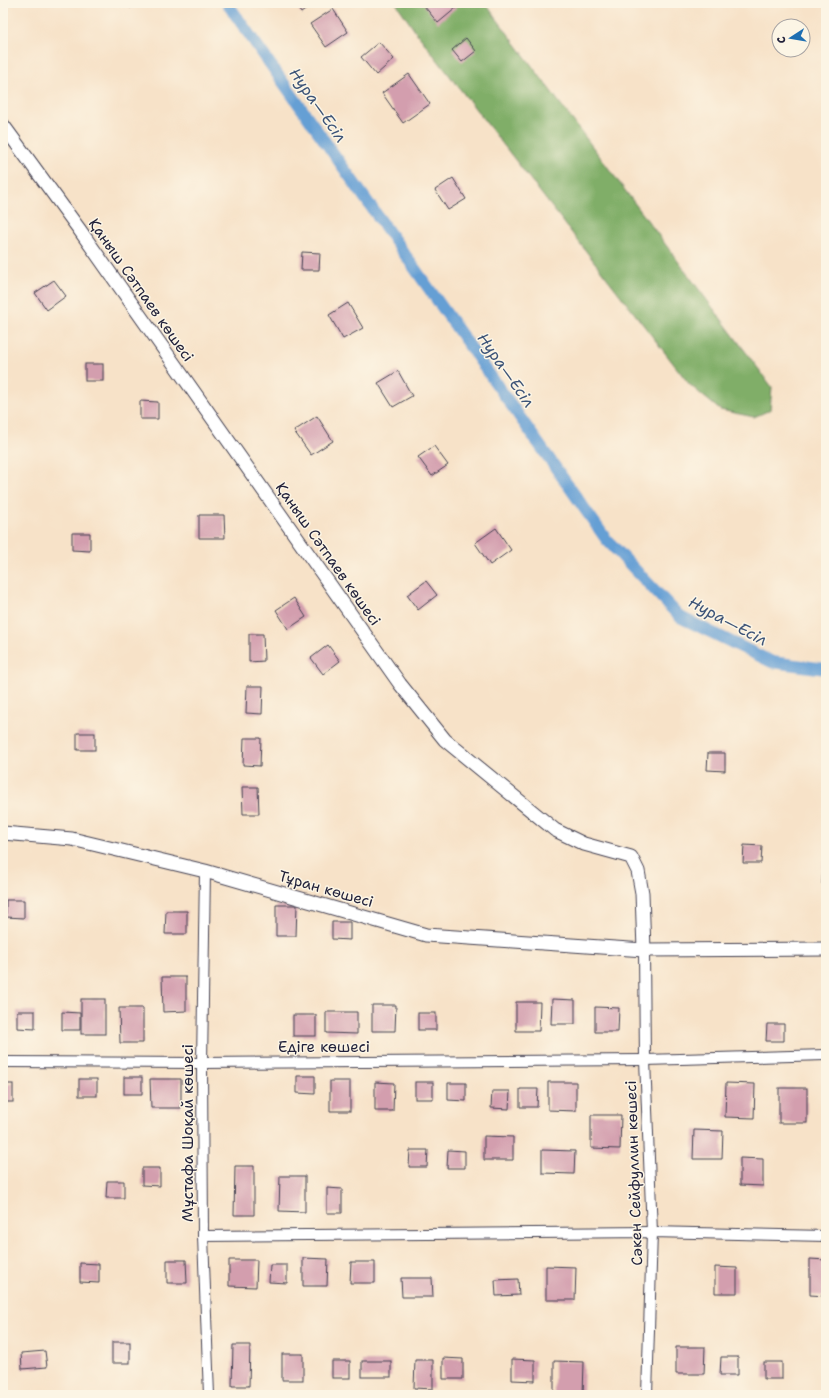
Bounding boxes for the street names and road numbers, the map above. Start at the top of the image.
street label: Қаныш Сәтпаев көшесі [84,214,198,366]
street label: Қаныш Сәтпаев көшесі [271,478,385,630]
street label: Тұран көшесі [276,866,376,912]
street label: Едіге көшесі [278,1037,370,1057]
street label: Мұстафа Шоқай көшесі [178,1044,198,1222]
street label: Сәкен Сейфуллин көшесі [621,1080,647,1266]

